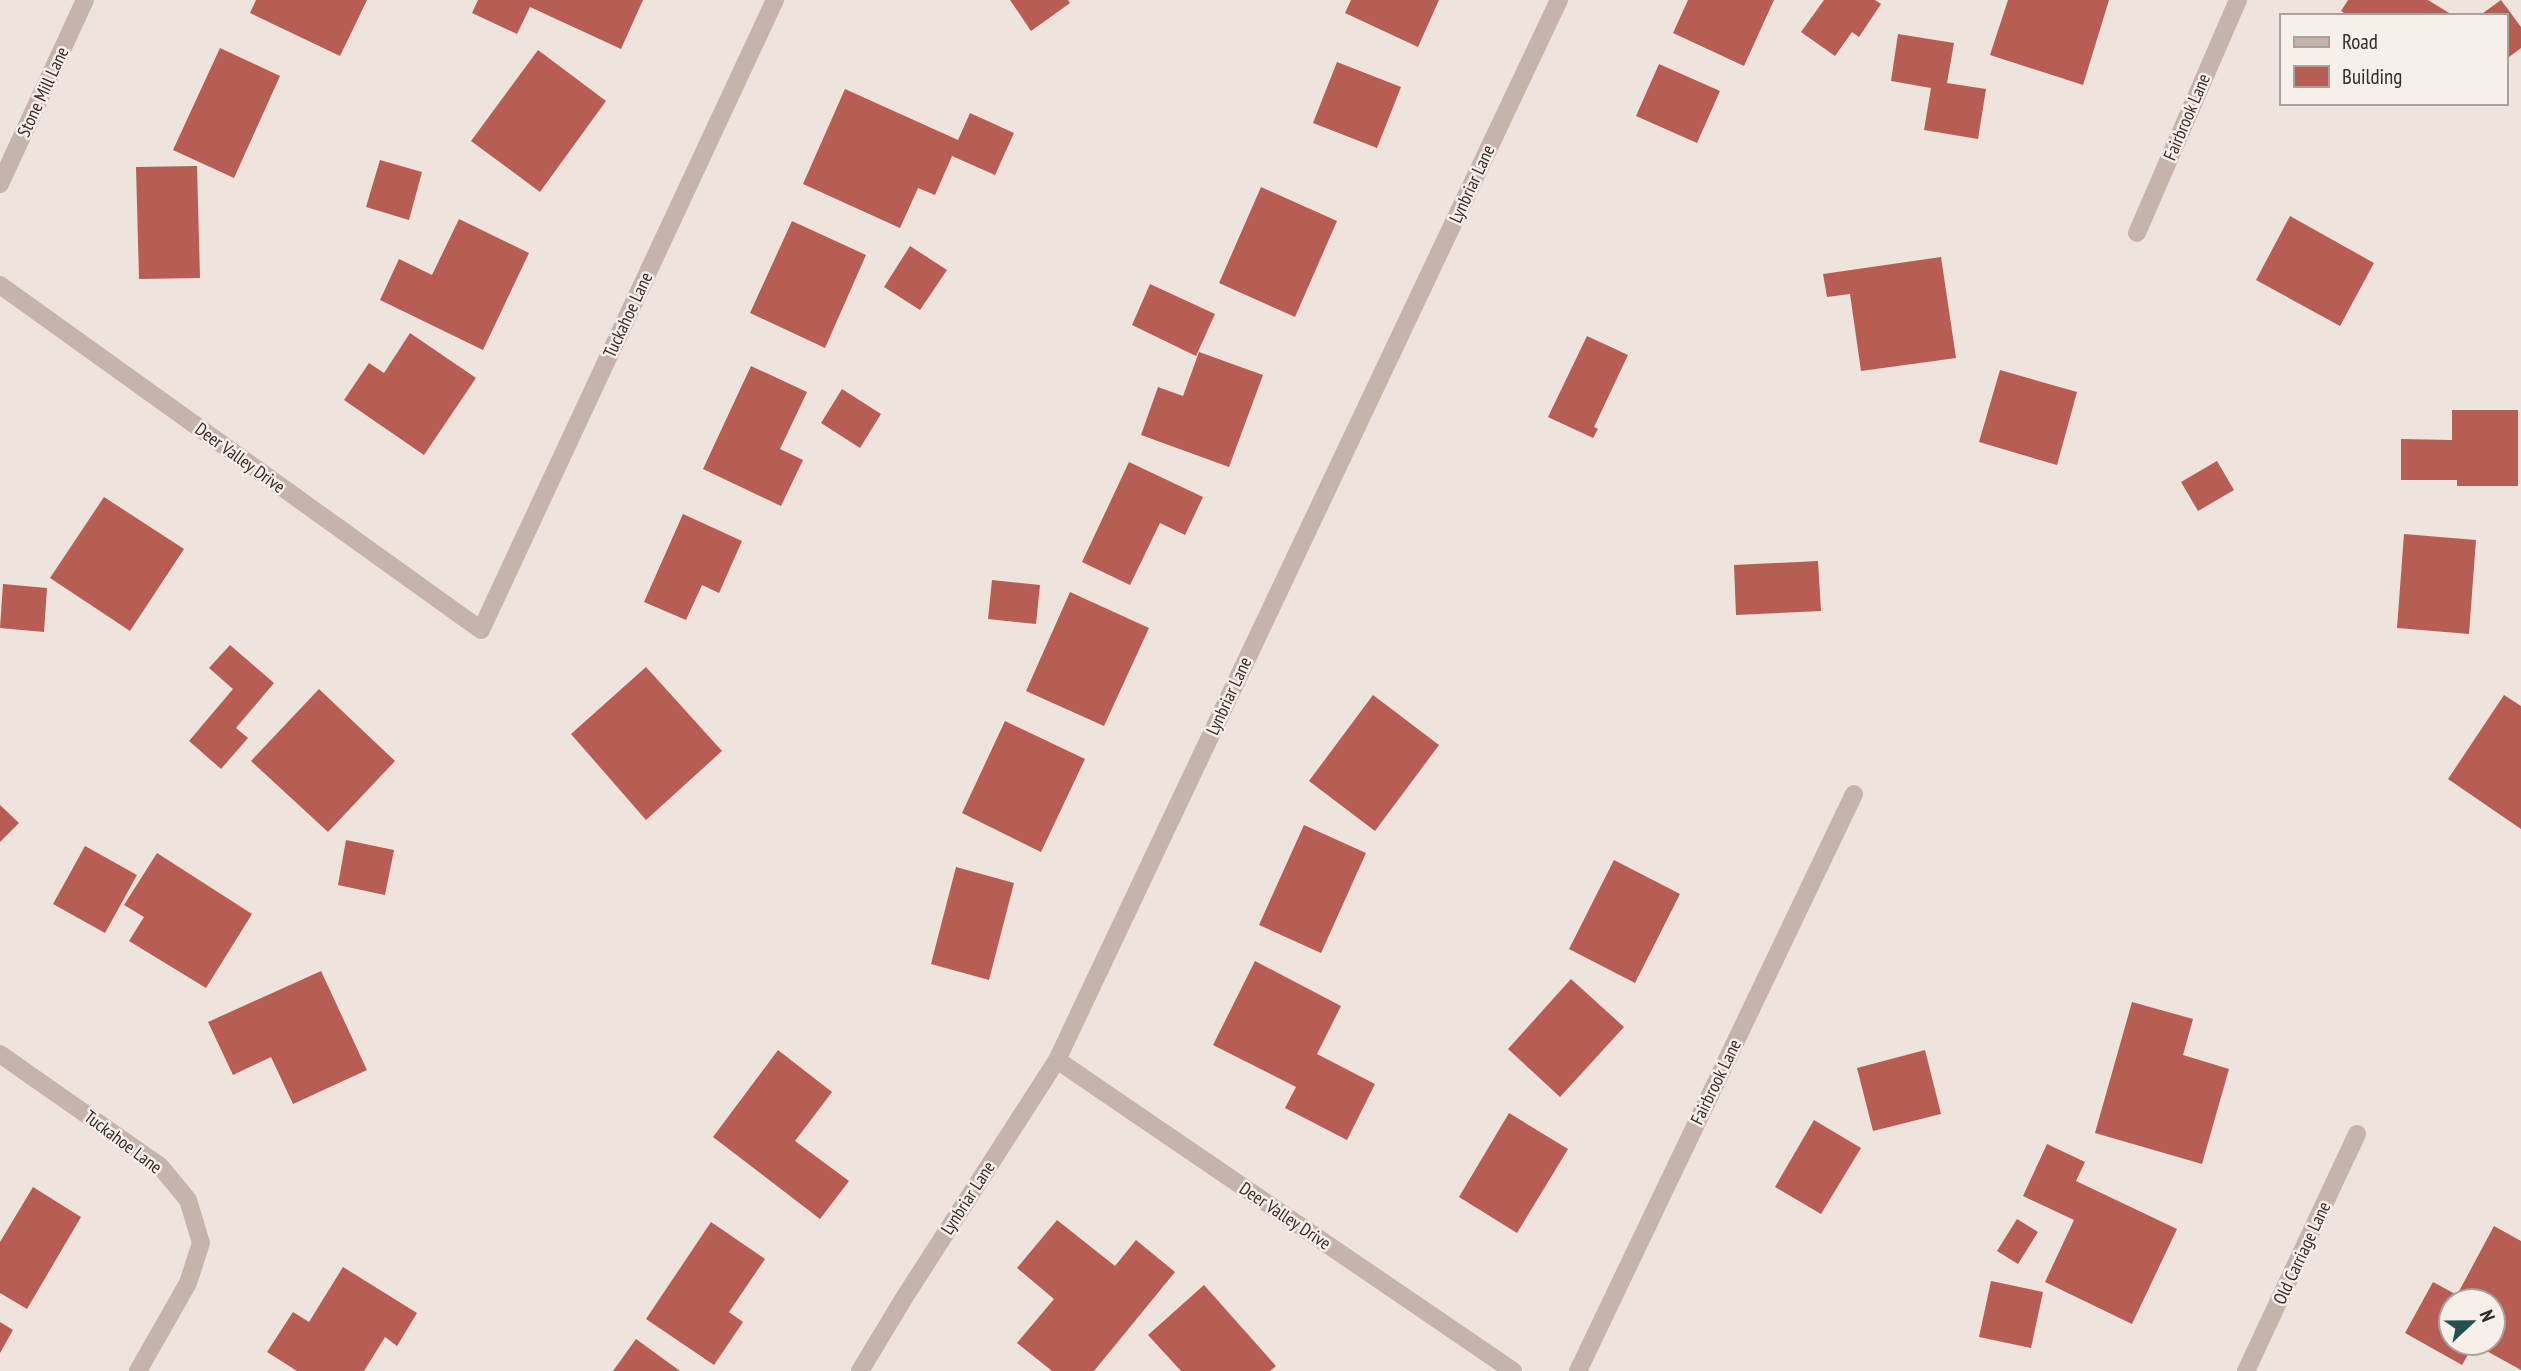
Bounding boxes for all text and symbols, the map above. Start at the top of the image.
legend [2280,14,2507,105]
text: Road [2342,28,2378,55]
street label: Stone Mill Lane [12,43,73,141]
text: Building [2342,63,2402,90]
street label: Fairbrook Lane [2158,70,2215,164]
street label: Lynbriar Lane [1444,141,1500,226]
street label: Tuckahoe Lane [598,268,657,361]
street label: Deer Valley Drive [191,417,290,498]
street label: Lynbriar Lane [1201,653,1257,738]
street label: Fairbrook Lane [1685,1035,1746,1128]
street label: Tuckahoe Lane [80,1105,167,1178]
street label: Lynbriar Lane [935,1157,1000,1239]
street label: Deer Valley Drive [1235,1177,1335,1255]
street label: Old Carriage Lane [2268,1198,2335,1308]
north arrow [2437,1287,2507,1357]
text: N [2475,1306,2501,1325]

